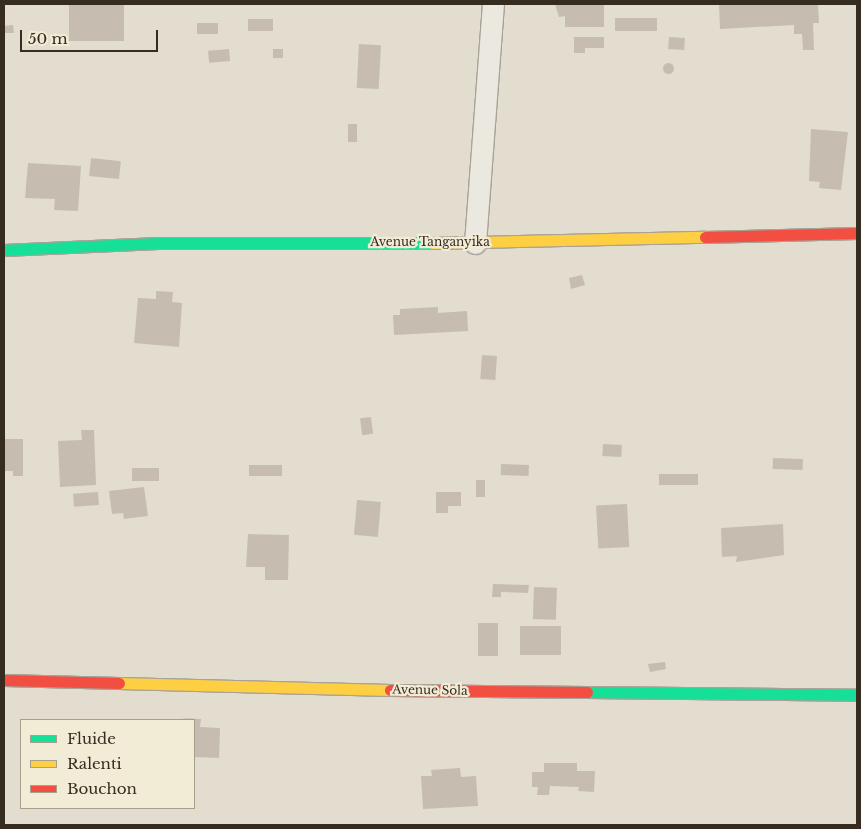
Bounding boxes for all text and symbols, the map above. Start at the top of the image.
scale bar [22,20,160,52]
text: 50 m [28,29,68,48]
street label: Avenue Tanganyika [370,235,490,249]
street label: Avenue Sola [392,682,468,698]
legend [20,719,195,809]
text: Fluide [67,729,116,748]
text: Ralenti [67,754,122,773]
text: Bouchon [67,779,137,798]

